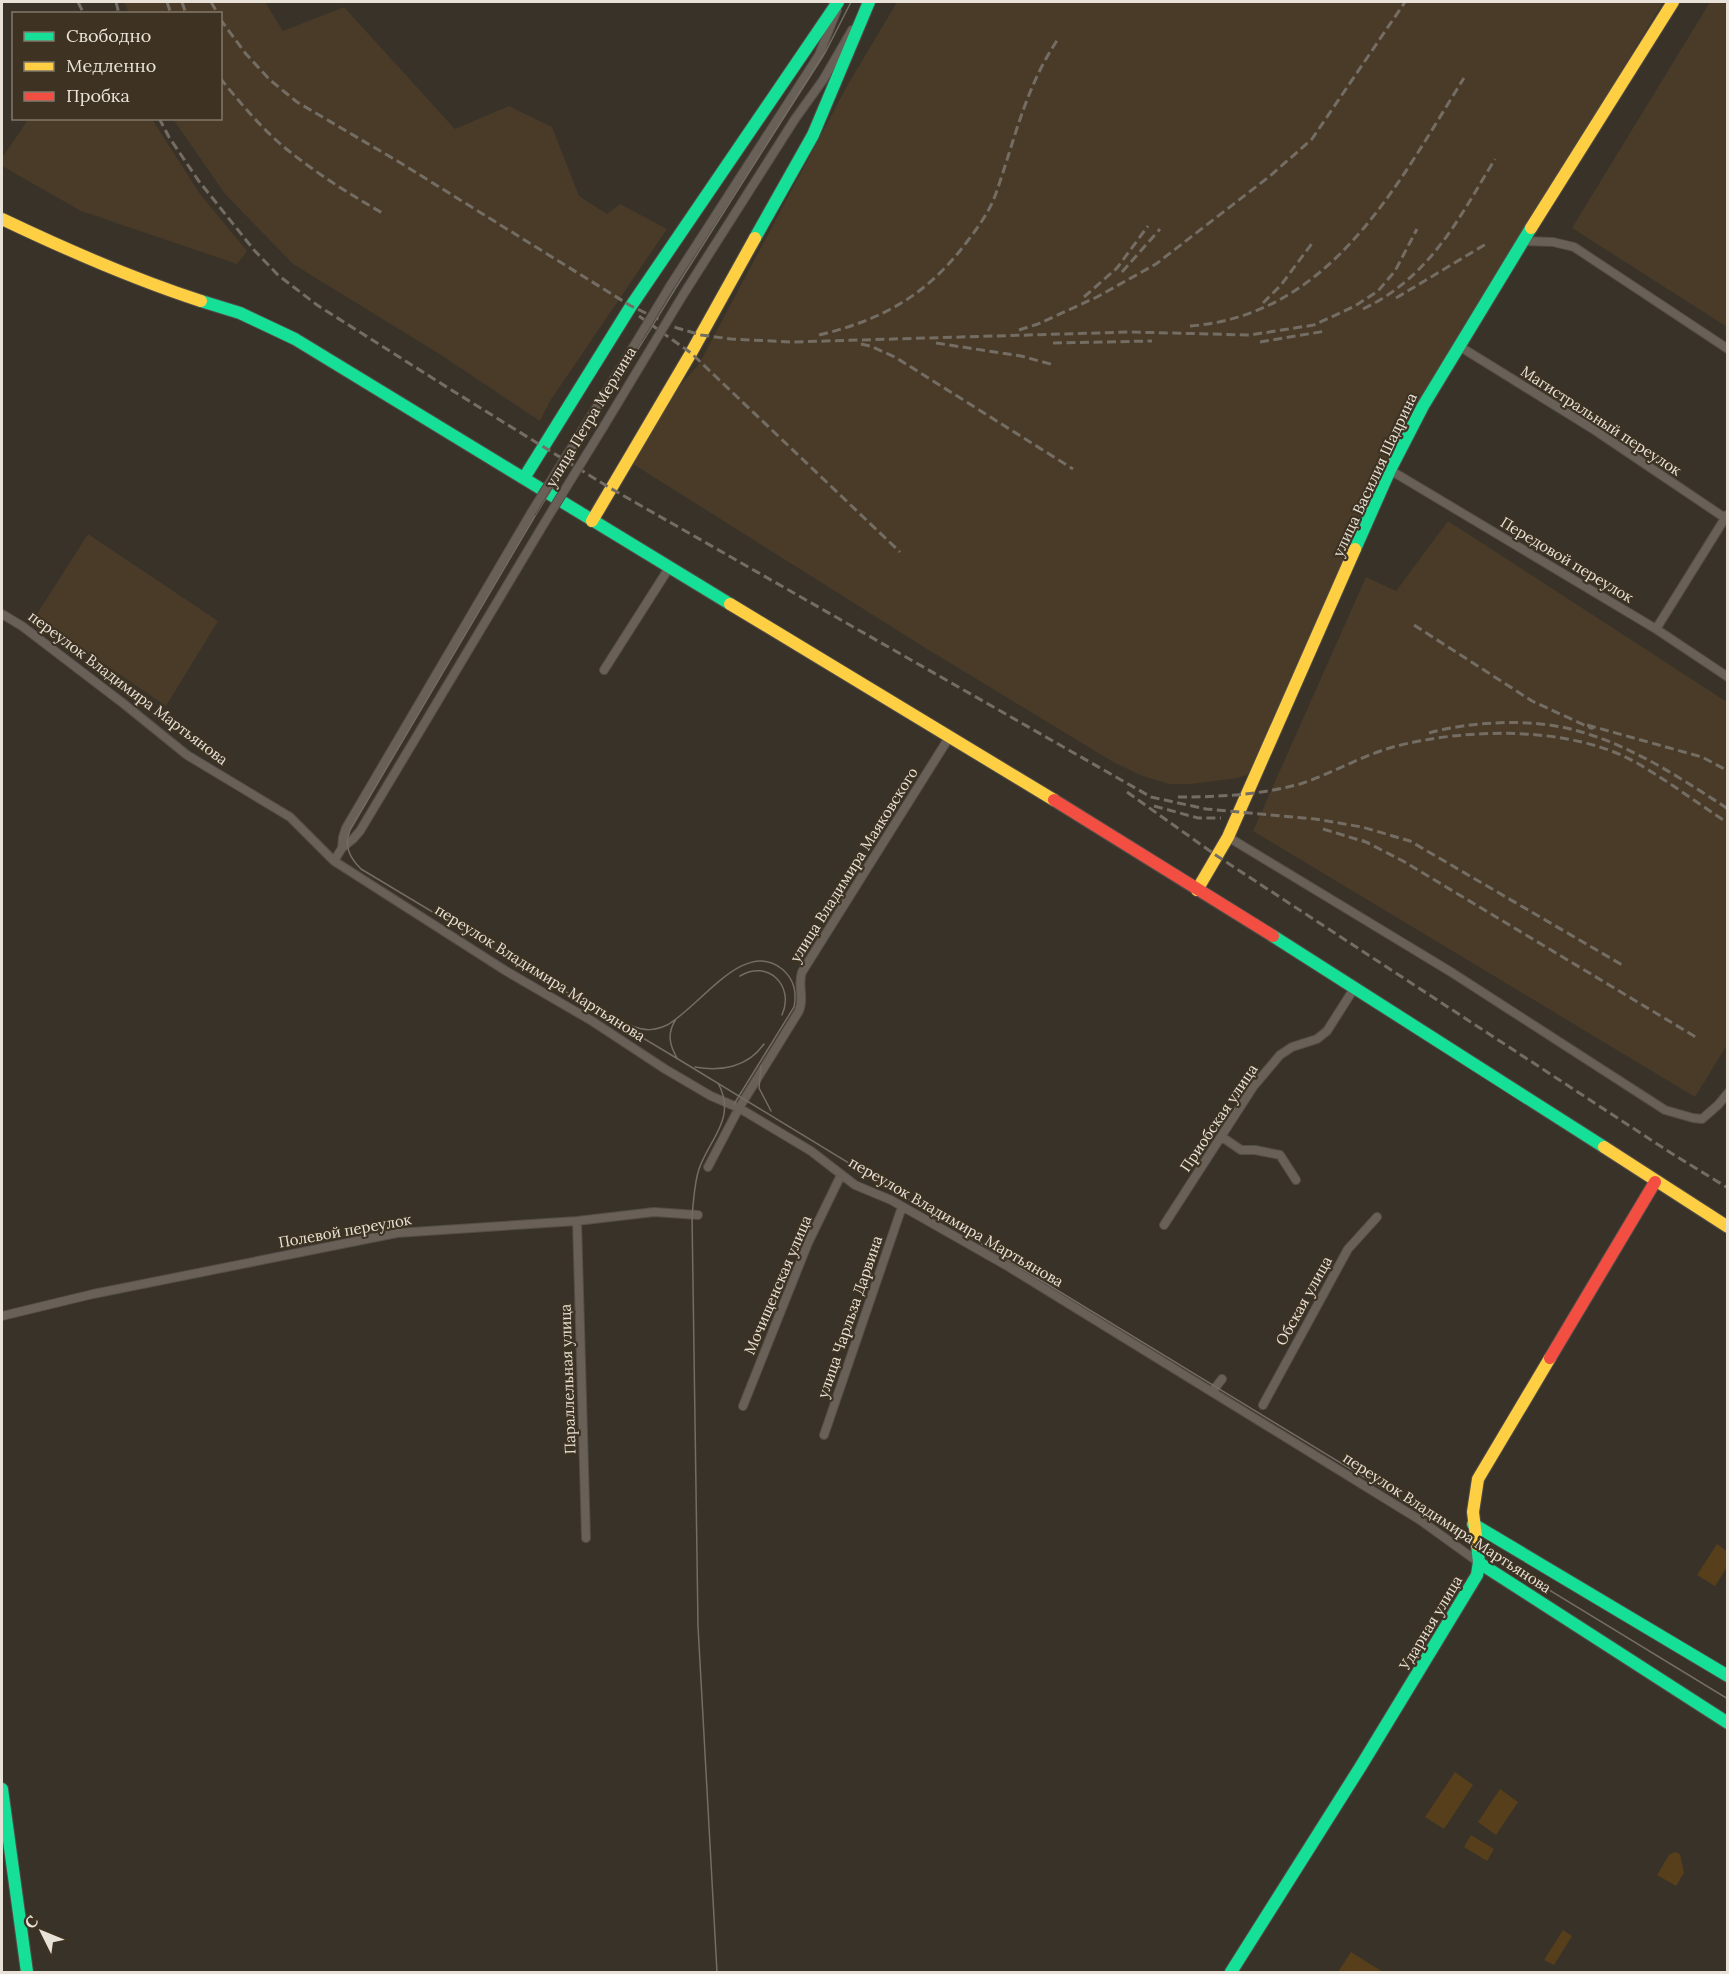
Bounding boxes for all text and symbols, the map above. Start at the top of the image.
legend [12,12,222,120]
text: Свободно [66,24,151,47]
text: Медленно [66,54,156,77]
text: Пробка [66,84,130,107]
street label: улица Петра Мерлина [541,343,640,490]
street label: Магистральный переулок [1517,361,1685,480]
street label: улица Василия Шадрина [1328,389,1421,560]
street label: Передовой переулок [1497,512,1637,607]
street label: переулок Владимира Мартьянова [25,606,232,769]
street label: улица Владимира Маяковского [785,763,922,966]
street label: переулок Владимира Мартьянова [432,900,649,1046]
street label: Приобская улица [1176,1060,1262,1175]
street label: переулок Владимира Мартьянова [846,1152,1067,1291]
street label: Полевой переулок [277,1209,413,1252]
street label: Мочищенская улица [740,1212,816,1357]
street label: улица Чарльза Дарвина [813,1233,886,1401]
street label: Обская улица [1271,1253,1336,1349]
street label: Параллельная улица [555,1303,580,1455]
street label: переулок Владимира Мартьянова [1340,1448,1555,1597]
street label: Ударная улица [1394,1572,1466,1674]
north arrow [12,1902,72,1962]
text: С [20,1911,42,1933]

